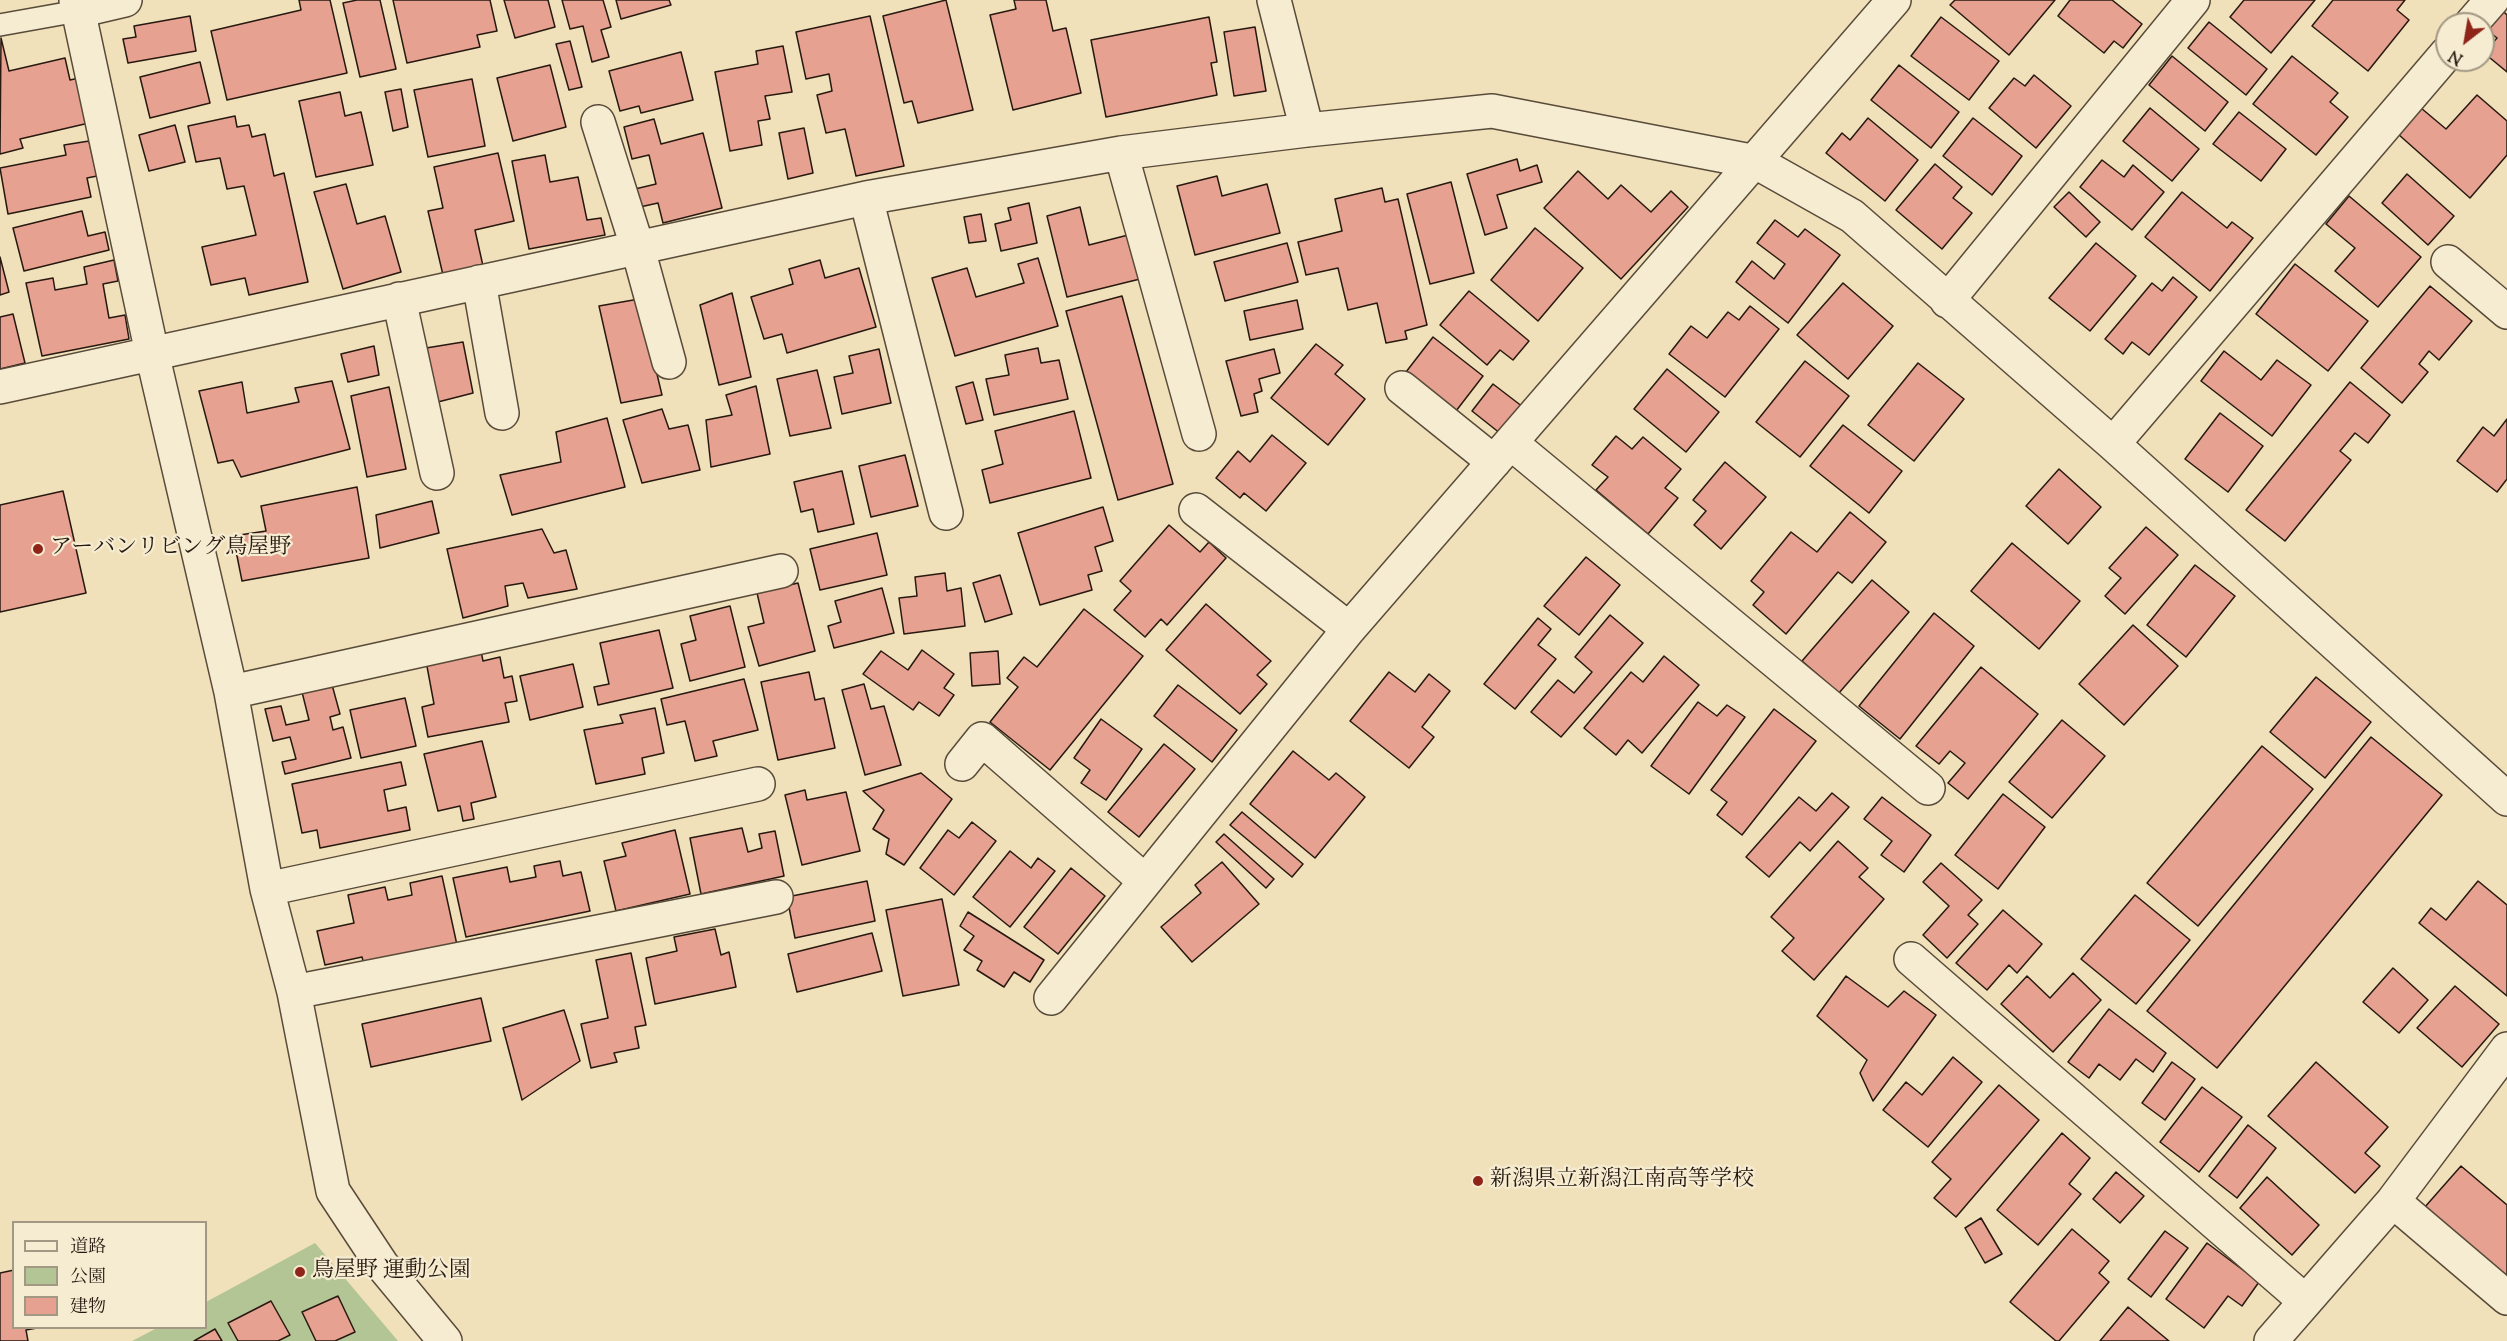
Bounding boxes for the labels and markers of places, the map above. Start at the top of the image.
place label: アーバンリビング鳥屋野 [50,536,291,562]
marker: アーバンリビング鳥屋野 [31,542,45,556]
place label: 新潟県立新潟江南高等学校 [1490,1168,1754,1194]
marker: 新潟県立新潟江南高等学校 [1471,1174,1485,1188]
place label: 鳥屋野 運動公園 [312,1259,471,1285]
marker: 鳥屋野 運動公園 [293,1265,307,1279]

